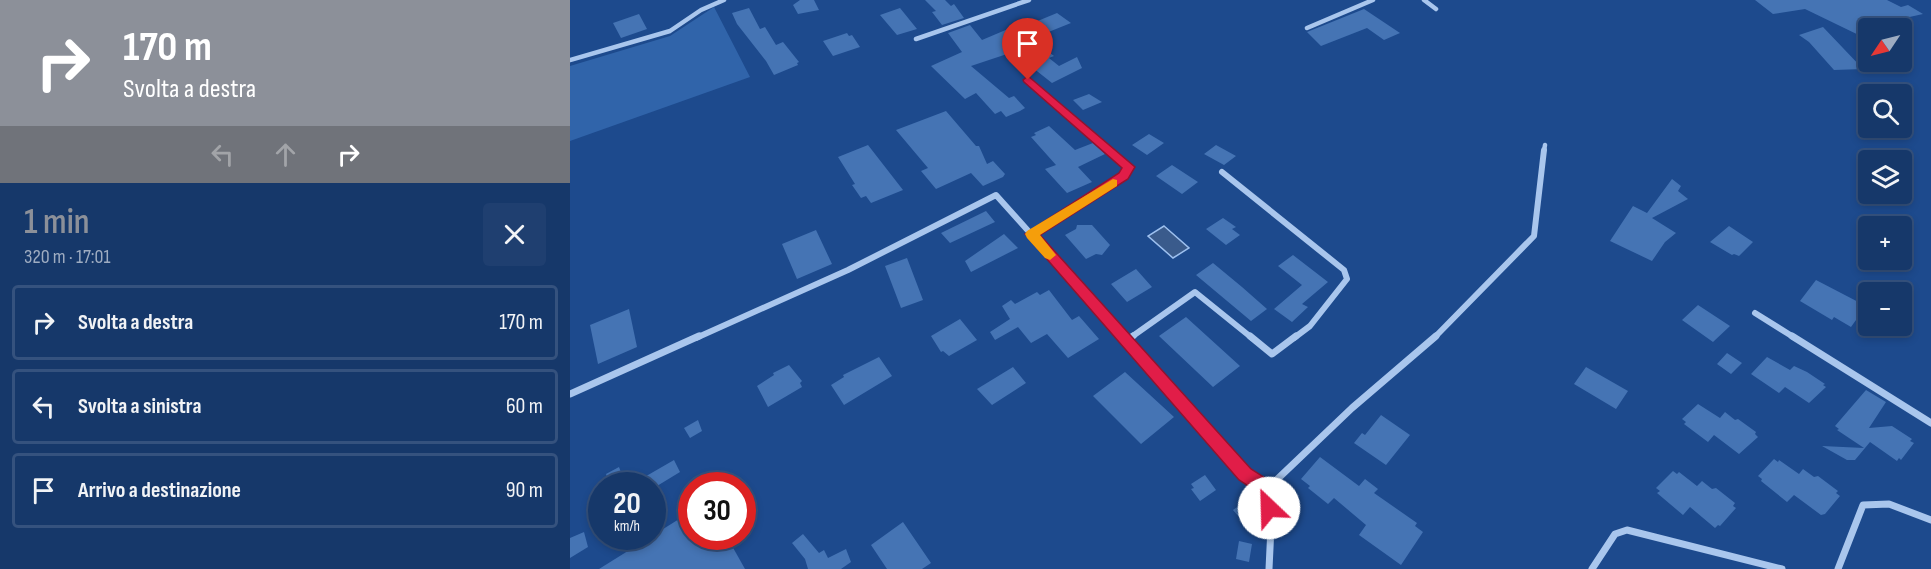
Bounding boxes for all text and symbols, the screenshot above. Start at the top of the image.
pin [1002,18,1053,80]
north arrow [1858,18,1912,72]
map controls [1858,18,1912,336]
text: 170 m [123,22,212,73]
icon: right [24,24,102,102]
icon: arrive [1011,27,1044,60]
text: Svolta a destra [123,73,256,105]
button: search [1858,84,1912,138]
icon: left [206,138,239,171]
icon: ahead [269,138,302,171]
icon: right [332,138,365,171]
button: layers [1858,150,1912,204]
text: 1 min [24,201,89,244]
button: close [483,203,546,266]
button: + [1858,216,1912,270]
text: 320 m · 17:01 [24,245,110,269]
button: − [1858,282,1912,336]
icon: right [27,306,60,339]
text: Svolta a destra [78,309,193,336]
text: 170 m [499,309,543,336]
icon: left [27,390,60,423]
text: Svolta a sinistra [78,393,201,420]
text: 60 m [506,393,543,420]
speed limit sign: 30 [678,472,756,550]
icon: arrive [27,474,60,507]
position arrow [1237,476,1301,540]
text: Arrivo a destinazione [78,477,241,504]
text: 90 m [506,477,543,504]
text: 20 [613,486,641,522]
text: km/h [614,517,640,536]

